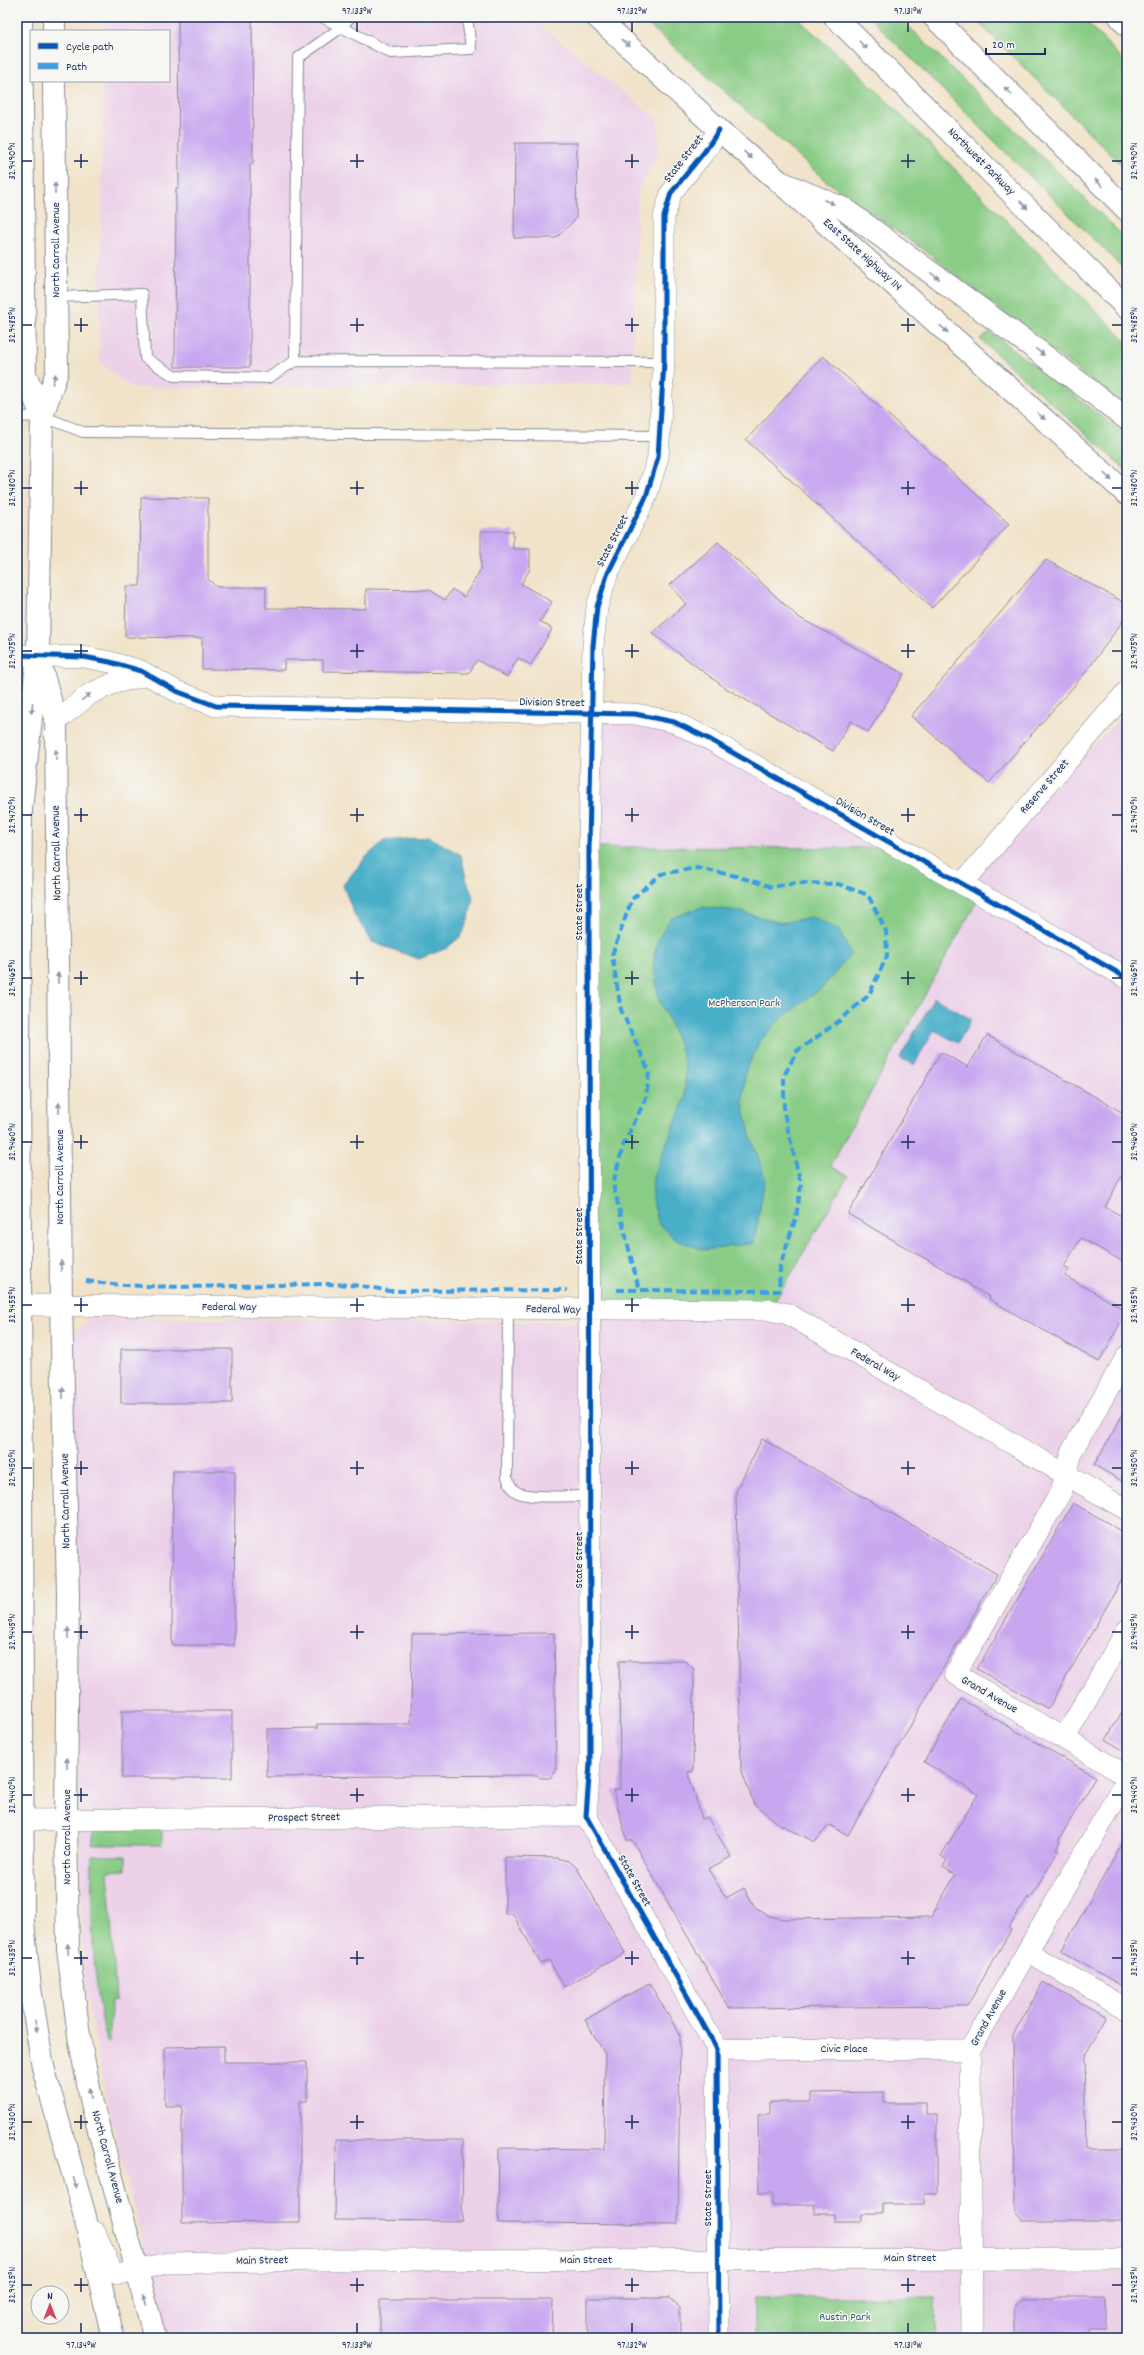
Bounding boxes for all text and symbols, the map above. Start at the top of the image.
text: 97.133°W [342,5,372,19]
text: 97.132°W [617,5,647,19]
text: 97.131°W [894,5,922,19]
legend [30,30,170,82]
scale bar [986,30,1045,56]
text: 20 m [992,37,1015,54]
one-way arrow [621,38,630,47]
text: Cycle path [66,39,114,56]
one-way arrow [858,40,867,49]
text: Path [66,59,87,76]
one-way arrow [1003,86,1012,96]
street label: Northwest Parkway [943,124,1019,200]
street label: State Street [660,131,709,187]
text: 32.9490°N [6,142,20,180]
text: 32.9490°N [1128,142,1142,180]
one-way arrow [743,150,754,159]
one-way arrow [1094,178,1104,188]
one-way arrow [52,181,58,194]
one-way arrow [823,200,835,206]
one-way arrow [1019,200,1029,210]
street label: North Carroll Avenue [48,202,65,298]
street label: East State Highway 114 [819,215,905,295]
one-way arrow [930,272,941,280]
text: 32.9485°N [6,307,20,343]
text: 32.9485°N [1128,307,1142,343]
one-way arrow [939,325,949,334]
one-way arrow [1035,348,1046,357]
one-way arrow [52,373,58,385]
one-way arrow [1036,412,1046,421]
text: 32.9480°N [6,470,20,506]
text: 32.9480°N [1128,470,1142,506]
one-way arrow [1104,472,1113,481]
street label: State Street [592,511,634,570]
text: 32.9475°N [6,633,20,669]
text: 32.9475°N [1128,633,1142,669]
one-way arrow [81,693,92,701]
street label: Division Street [519,694,586,712]
one-way arrow [29,702,35,714]
one-way arrow [53,748,59,761]
street label: Reserve Street [1016,755,1074,818]
street label: Division Street [832,793,898,841]
text: 32.9470°N [6,797,20,833]
text: 32.9470°N [1128,797,1142,833]
street label: North Carroll Avenue [48,805,66,901]
street label: State Street [571,883,588,940]
text: 32.9465°N [6,960,20,996]
text: 32.9465°N [1128,960,1142,996]
one-way arrow [55,971,61,984]
park label: McPherson Park [708,995,780,1012]
one-way arrow [56,1101,62,1114]
text: 32.9460°N [6,1123,20,1161]
text: 32.9460°N [1128,1123,1142,1161]
street label: North Carroll Avenue [52,1129,69,1225]
street label: State Street [571,1207,588,1264]
one-way arrow [57,1260,64,1272]
text: 32.9455°N [6,1287,20,1323]
text: 32.9455°N [1128,1287,1142,1323]
street label: Federal Way [202,1299,257,1316]
street label: Federal Way [526,1301,582,1319]
street label: Federal Way [847,1344,904,1387]
one-way arrow [60,1386,66,1399]
text: 32.9450°N [6,1449,20,1487]
text: 32.9450°N [1128,1449,1142,1487]
street label: North Carroll Avenue [57,1453,75,1549]
street label: State Street [571,1531,588,1588]
text: 32.9445°N [6,1614,20,1650]
text: 32.9445°N [1128,1614,1142,1650]
one-way arrow [65,1626,71,1639]
street label: Grand Avenue [958,1672,1020,1718]
one-way arrow [64,1756,70,1769]
text: 32.9440°N [6,1776,20,1813]
text: 32.9440°N [1128,1776,1142,1813]
street label: North Carroll Avenue [59,1789,76,1885]
street label: Prospect Street [268,1809,341,1827]
street label: State Street [613,1852,656,1911]
text: 32.9435°N [6,1940,20,1976]
text: 32.9435°N [1128,1940,1142,1976]
one-way arrow [65,1943,72,1955]
street label: Grand Avenue [966,1986,1012,2050]
one-way arrow [34,2020,40,2032]
street label: Civic Place [821,2041,867,2058]
one-way arrow [87,2087,93,2100]
text: 32.9430°N [6,2103,20,2141]
text: 32.9430°N [1128,2103,1142,2141]
street label: North Carroll Avenue [86,2109,128,2205]
street label: State Street [700,2169,717,2226]
one-way arrow [72,2177,78,2189]
street label: Main Street [884,2250,937,2267]
street label: Main Street [236,2252,289,2270]
street label: Main Street [560,2252,613,2269]
text: 32.9425°N [6,2267,20,2303]
text: 32.9425°N [1128,2267,1142,2303]
north arrow [30,2285,70,2325]
text: N [47,2289,53,2305]
one-way arrow [142,2294,148,2306]
park label: Rustin Park [819,2309,871,2326]
text: 97.134°W [66,2339,96,2353]
text: 97.133°W [342,2339,372,2353]
text: 97.132°W [617,2339,647,2353]
text: 97.131°W [894,2339,922,2353]

